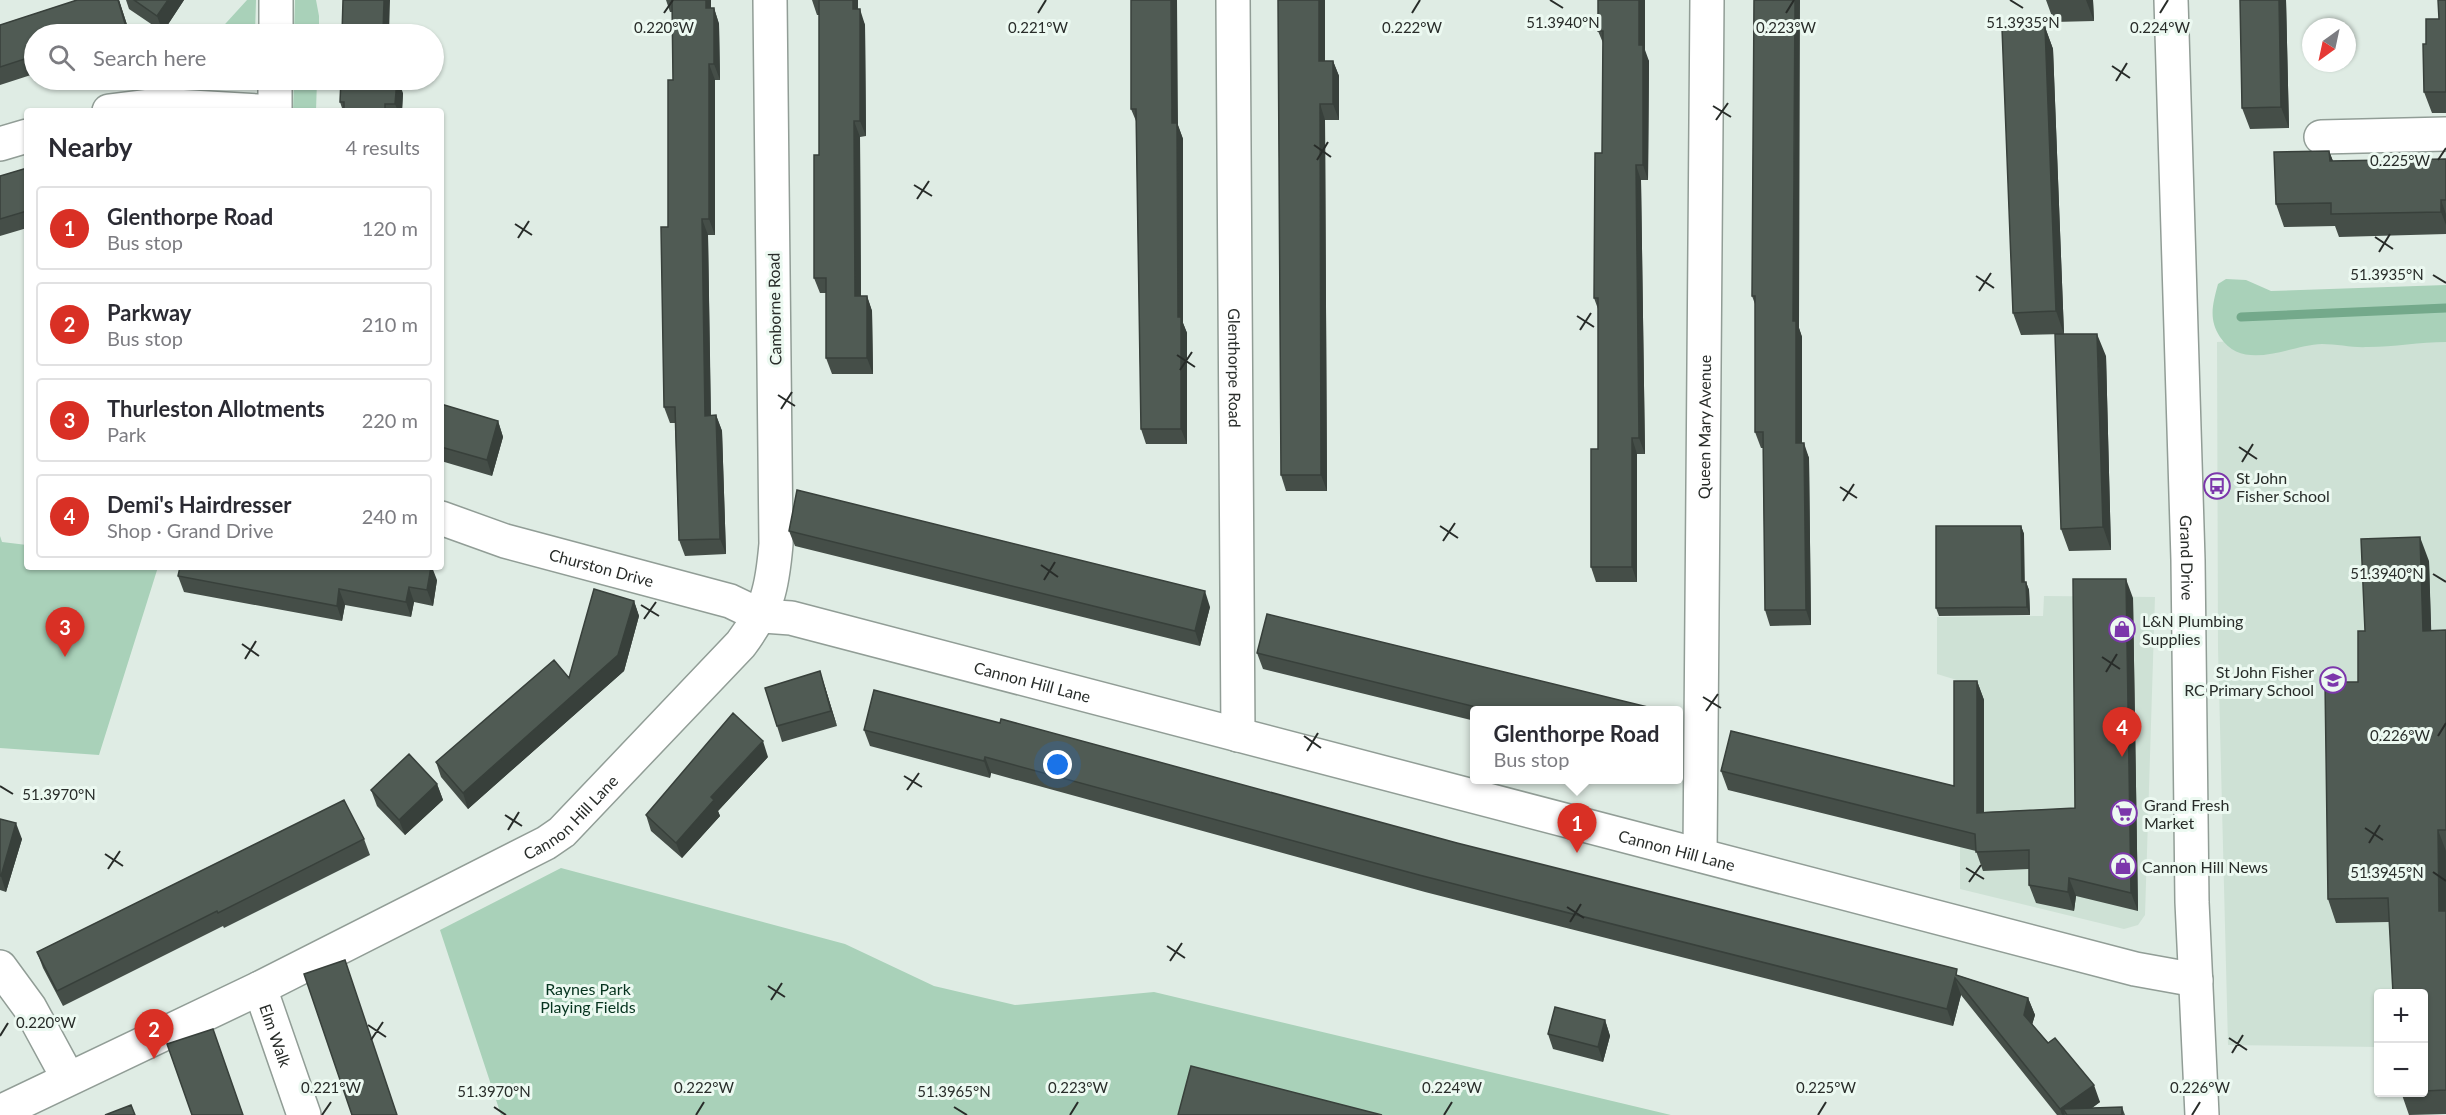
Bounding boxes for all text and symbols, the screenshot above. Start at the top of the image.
text: 51.3940°N [1526,13,1600,31]
text: 51.3935°N [1986,13,2060,31]
text: 0.220°W [634,18,695,36]
text: 0.221°W [1008,18,1069,36]
text: 0.222°W [1382,18,1443,36]
text: 0.223°W [1756,18,1817,36]
text: 0.224°W [2130,18,2191,36]
north arrow [2302,18,2356,72]
search box [24,24,444,90]
icon: search [45,41,78,74]
text: Search here [93,44,206,71]
text: Nearby [48,131,133,163]
text: 4 results [345,135,420,159]
text: 0.225°W [2370,151,2431,169]
text: Glenthorpe Road [107,203,273,230]
text: 1 [64,216,75,240]
text: 120 m [362,216,418,240]
text: Bus stop [107,230,183,254]
street label: Camborne Road [764,253,784,365]
text: 51.3935°N [2350,265,2424,283]
text: Parkway [107,299,191,326]
street label: Glenthorpe Road [1226,308,1245,428]
text: 2 [64,312,75,336]
text: 210 m [362,312,418,336]
text: Bus stop [107,326,183,350]
street label: Queen Mary Avenue [1693,355,1714,499]
text: Thurleston Allotments [107,395,325,422]
text: 3 [64,408,75,432]
text: 220 m [362,408,418,432]
text: Park [107,422,146,446]
place label: St John Fisher School [2236,468,2330,505]
bus stop icon: St John Fisher School [2202,471,2232,501]
text: Demi's Hairdresser [107,491,291,518]
text: 4 [64,504,75,528]
text: 240 m [362,504,418,528]
street label: Grand Drive [2177,515,2198,601]
text: Shop · Grand Drive [107,518,274,542]
street label: Churston Drive [547,544,656,590]
text: 51.3940°N [2350,564,2424,582]
pin: 3 [46,608,84,657]
place label: L&N Plumbing Supplies [2142,611,2243,648]
shop icon: L&N Plumbing Supplies [2107,614,2137,644]
street label: Cannon Hill Lane [972,657,1093,705]
place label: St John Fisher RC Primary School [2184,662,2314,699]
school or university icon: St John Fisher RC Primary School [2318,665,2348,695]
popup [1470,706,1683,784]
pin: 4 [2102,708,2142,757]
text: Glenthorpe Road [1493,720,1660,747]
text: 0.226°W [2370,726,2431,744]
text: Bus stop [1493,747,1569,771]
your location [1043,750,1072,779]
street label: Cannon Hill Lane [520,771,621,863]
text: 51.3970°N [22,785,96,803]
place label: Grand Fresh Market [2144,795,2229,832]
supermarket icon: Grand Fresh Market [2109,798,2139,828]
pin: 1 [1558,804,1596,853]
street label: Cannon Hill Lane [1617,825,1737,874]
shop icon: Cannon Hill News [2108,851,2138,881]
place label: Cannon Hill News [2142,857,2268,876]
text: 51.3945°N [2350,863,2424,881]
park label: Raynes Park Playing Fields [540,979,636,1016]
map controls [2374,989,2428,1097]
button: + [2374,989,2428,1043]
street label: Elm Walk [257,1001,296,1070]
pin: 2 [134,1010,174,1059]
text: 0.220°W [16,1013,77,1031]
button: − [2374,1043,2428,1097]
text: 0.221°W [301,1078,362,1096]
text: 0.222°W [674,1078,735,1096]
text: 0.223°W [1048,1078,1109,1096]
text: 0.224°W [1422,1078,1483,1096]
text: 0.225°W [1796,1078,1857,1096]
text: 0.226°W [2170,1078,2231,1096]
text: 51.3970°N [457,1082,531,1100]
text: 51.3965°N [917,1082,991,1100]

